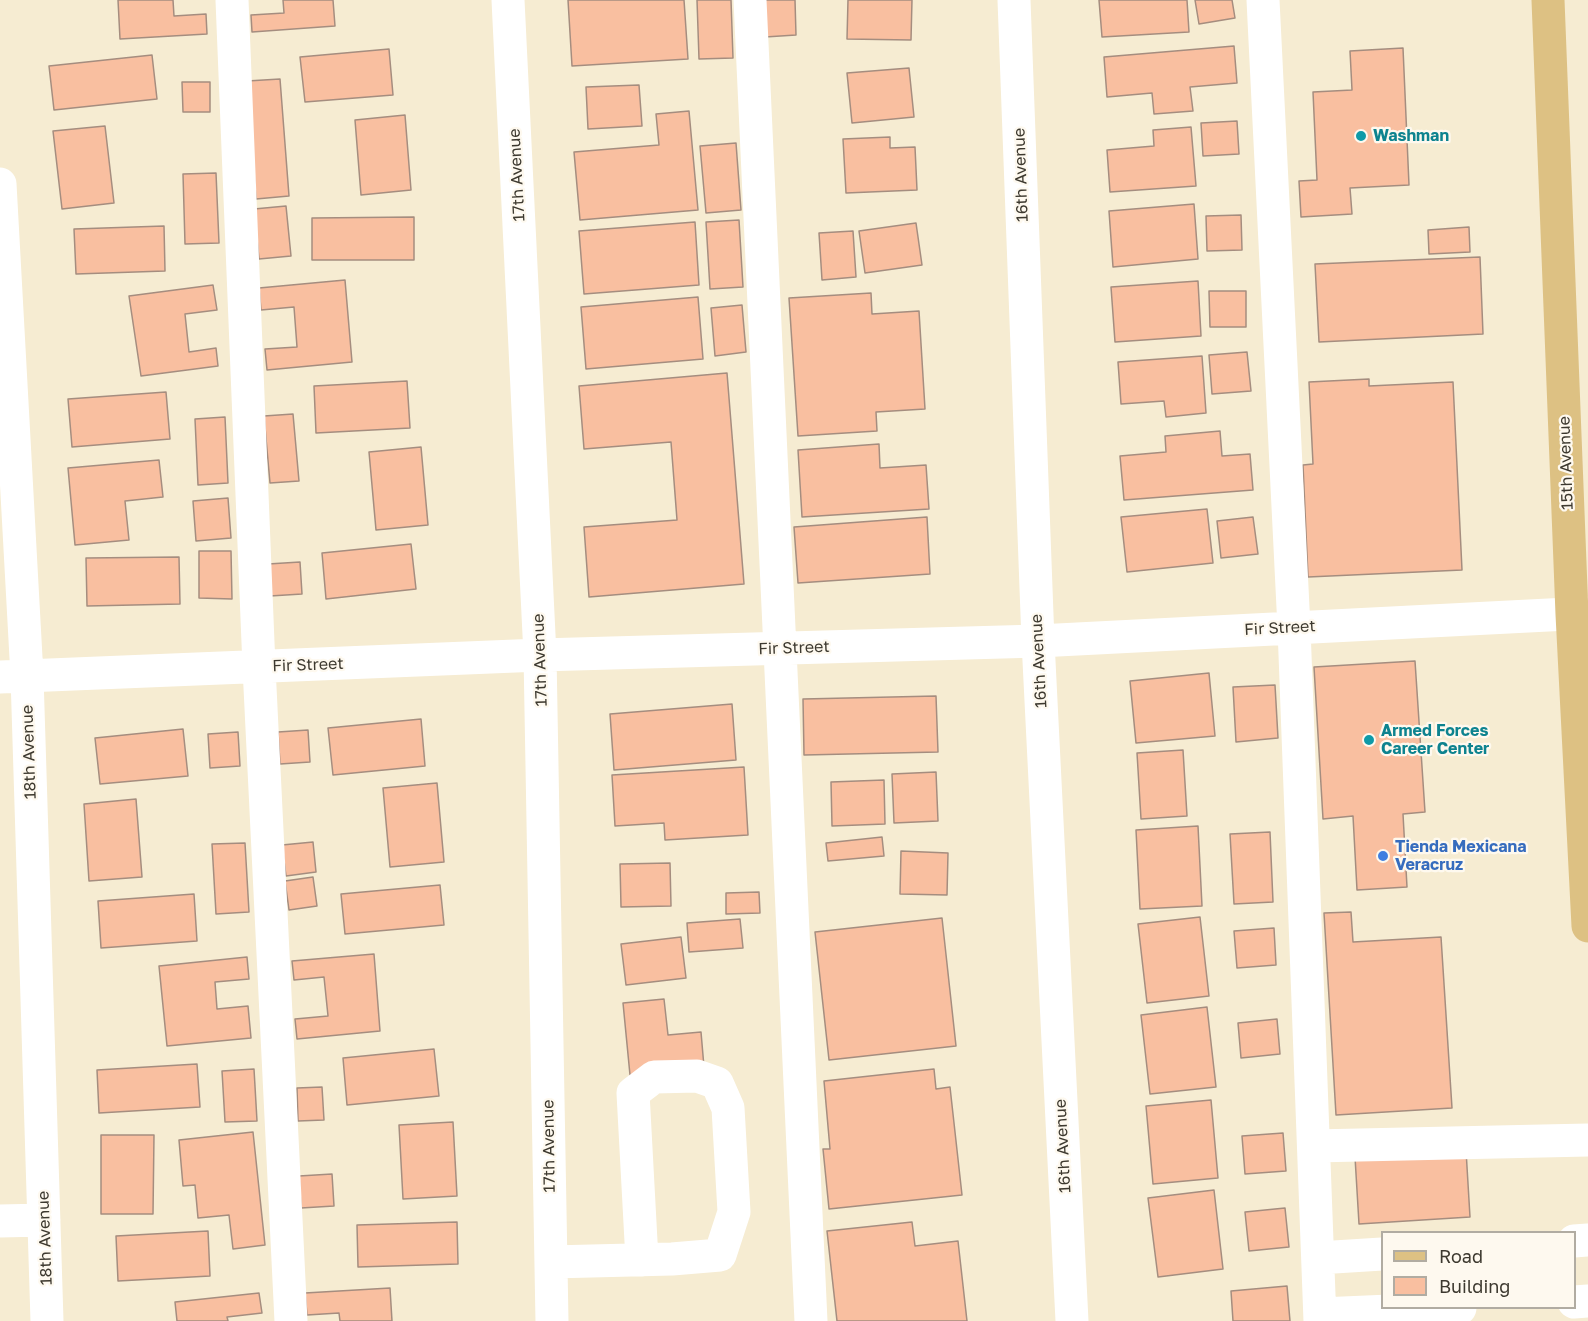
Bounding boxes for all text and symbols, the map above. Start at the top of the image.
place label: Washman [1373,126,1449,146]
street label: 17th Avenue [505,128,529,222]
street label: 16th Avenue [1010,128,1032,222]
marker: Washman [1354,129,1368,143]
street label: 15th Avenue [1555,416,1577,510]
street label: 17th Avenue [529,613,551,707]
street label: 16th Avenue [1027,613,1051,709]
street label: Fir Street [1244,617,1316,639]
street label: Fir Street [758,637,830,659]
street label: Fir Street [272,654,344,676]
street label: 18th Avenue [18,705,40,799]
place label: Armed Forces Career Center [1381,721,1489,759]
marker: Armed Forces Career Center [1362,733,1376,747]
place label: Tienda Mexicana Veracruz [1395,837,1526,875]
marker: Tienda Mexicana Veracruz [1376,849,1390,863]
street label: 16th Avenue [1051,1098,1075,1194]
street label: 17th Avenue [539,1099,559,1193]
street label: 18th Avenue [34,1191,56,1285]
legend [1381,1231,1576,1309]
text: Road [1439,1245,1483,1267]
text: Building [1439,1275,1510,1297]

